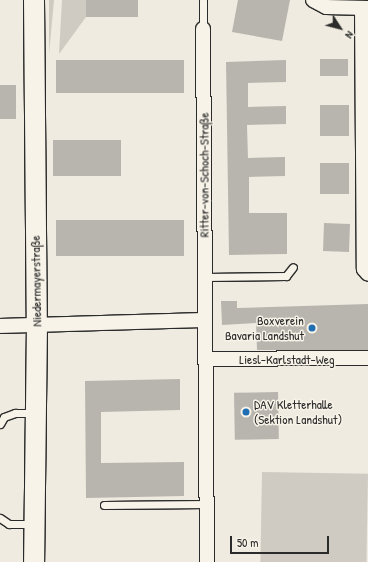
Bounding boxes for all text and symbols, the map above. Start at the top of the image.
north arrow [320,8,360,48]
text: N [342,29,357,42]
street label: Ritter-von-Schoch-Straße [196,113,212,237]
street label: Niedermayerstraße [27,235,45,327]
place label: Boxverein Bavaria Landshut [225,313,304,344]
marker: Boxverein Bavaria Landshut [307,323,317,333]
street label: Liesl-Karlstadt-Weg [239,351,335,367]
place label: DAV Kletterhalle (Sektion Landshut) [254,397,342,428]
marker: DAV Kletterhalle (Sektion Landshut) [241,407,251,417]
scale bar [232,528,331,554]
text: 50 m [237,534,258,551]

